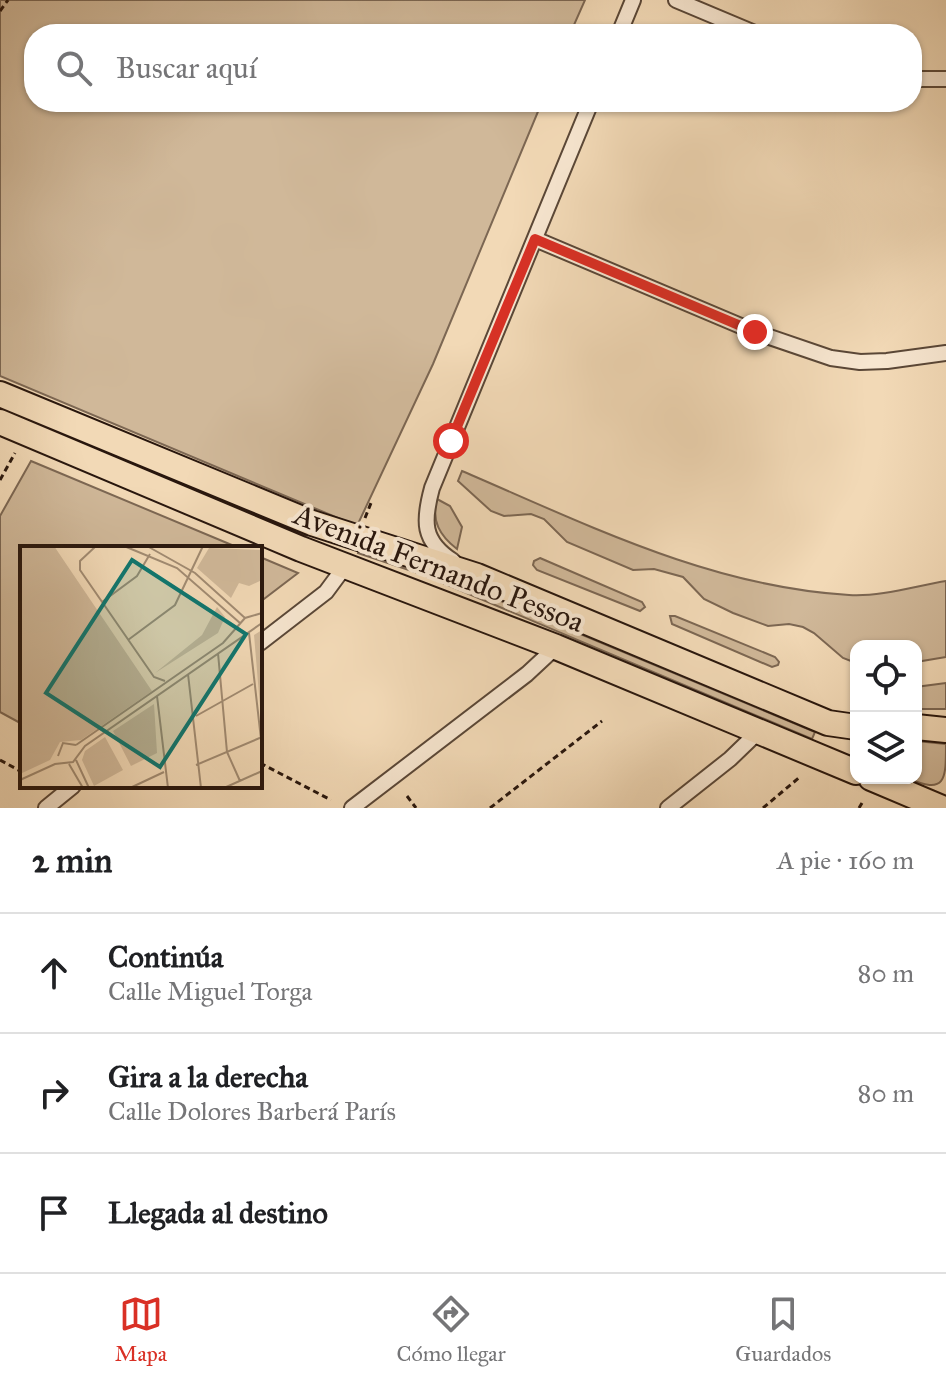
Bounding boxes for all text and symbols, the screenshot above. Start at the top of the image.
search box [24,24,922,112]
icon: search [52,46,96,90]
text: Buscar aquí [116,50,257,86]
route end [737,314,773,350]
route start [433,423,469,459]
street label: Avenida Fernando Pessoa [287,495,589,640]
inset map [20,546,262,788]
map controls [850,640,922,784]
button: locate [850,640,922,712]
button: layers [850,712,922,784]
text: 2 min [32,840,112,881]
text: A pie · 160 m [777,844,914,876]
text: Continúa [108,939,224,975]
icon: ahead [32,951,76,995]
text: 80 m [858,957,914,989]
text: Calle Miguel Torga [108,975,312,1007]
text: Gira a la derecha [108,1059,308,1095]
icon: right [32,1071,76,1115]
text: 80 m [858,1077,914,1109]
text: Calle Dolores Barberá París [108,1095,396,1127]
icon: arrive [32,1191,76,1235]
text: Llegada al destino [108,1195,328,1231]
tab: Mapa [115,1292,167,1367]
tab: Cómo llegar [396,1292,506,1367]
tab: Guardados [735,1292,831,1367]

